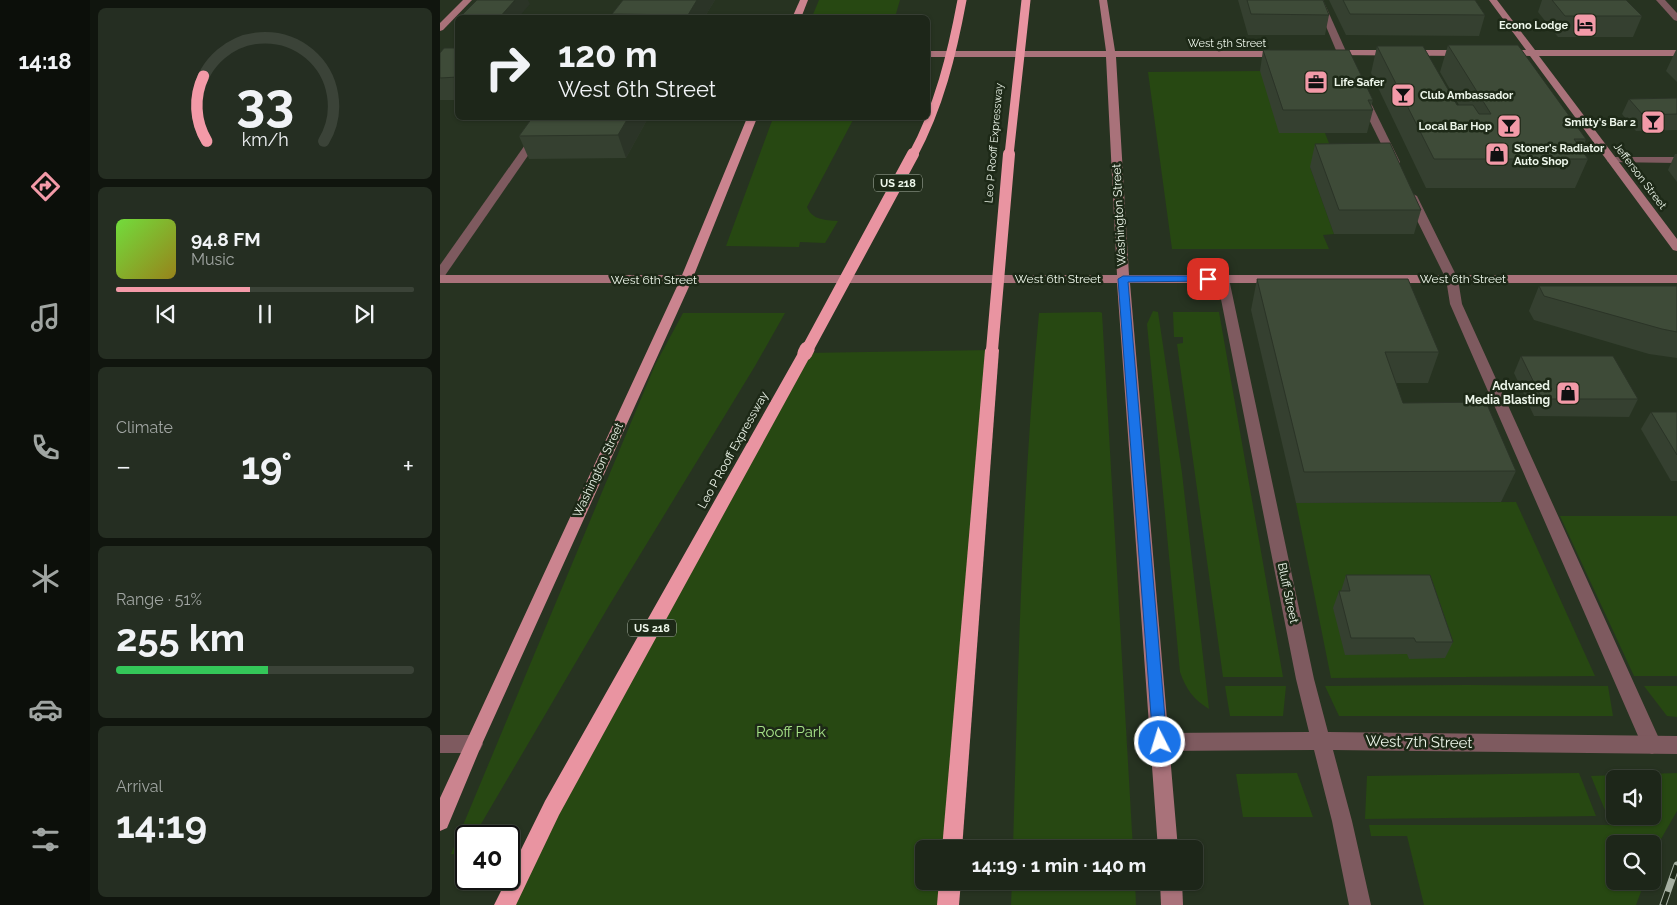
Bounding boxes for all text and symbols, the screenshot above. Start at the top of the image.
hotel icon: Econo Lodge [1572,12,1598,38]
place label: Econo Lodge [1499,19,1568,32]
text: 120 m [558,34,658,75]
icon: right [475,35,540,100]
street label: West 5th Street [1188,37,1267,50]
text: 14:18 [18,48,72,74]
office icon: Life Safer [1303,69,1329,95]
text: 33 [236,71,294,132]
text: West 6th Street [558,76,716,102]
place label: Life Safer [1334,76,1385,89]
street label: Leo P Rooff Expressway [982,82,1006,204]
bar icon: Club Ambassador [1390,82,1416,108]
place label: Club Ambassador [1420,89,1514,102]
bar icon: Smitty's Bar 2 [1640,109,1666,135]
bar icon: Local Bar Hop [1496,113,1522,139]
place label: Smitty's Bar 2 [1565,116,1636,129]
place label: Local Bar Hop [1418,120,1492,133]
text: km/h [241,129,289,150]
street label: Jefferson Street [1611,140,1669,212]
shop icon: Stoner's Radiator Auto Shop [1484,141,1510,167]
place label: Stoner's Radiator Auto Shop [1514,142,1605,168]
street label: Washington Street [1109,163,1129,267]
icon: directions [28,169,63,204]
road number: US 218 [874,174,922,192]
text: 94.8 FM [191,228,261,250]
text: Music [191,250,235,269]
pin [1187,258,1229,300]
icon: arrive [1194,265,1222,293]
street label: West 6th Street [1015,272,1101,286]
street label: West 6th Street [1420,272,1506,286]
street label: West 6th Street [611,273,697,287]
icon: music [28,300,63,335]
icon: previous [152,300,180,328]
icon: pause [251,300,279,328]
icon: next [350,300,378,328]
place label: Advanced Media Blasting [1465,379,1550,407]
shop icon: Advanced Media Blasting [1555,380,1581,406]
street label: Leo P Rooff Expressway [695,389,771,511]
text: Climate [116,418,173,437]
street label: Washington Street [570,421,626,519]
icon: phone [28,430,63,465]
text: 19° [241,443,292,488]
text: − [116,450,131,483]
text: + [402,450,414,483]
icon: climate [28,561,63,596]
street label: Bluff Street [1275,561,1301,625]
text: Range · 51% [116,590,202,609]
text: 255 km [116,615,245,660]
road number: US 218 [628,620,676,636]
icon: car [28,692,63,727]
position arrow [1133,715,1185,767]
park label: Rooff Park [756,723,826,741]
street label: West 7th Street [1365,732,1473,752]
map controls [1606,770,1661,890]
button: sound [1606,770,1661,825]
text: Arrival [116,777,163,796]
text: 14:19 [116,802,207,847]
icon: filters [28,822,63,857]
speed limit sign: 40 [455,825,520,890]
button: search [1606,835,1661,890]
text: 14:19 · 1 min · 140 m [972,854,1146,876]

